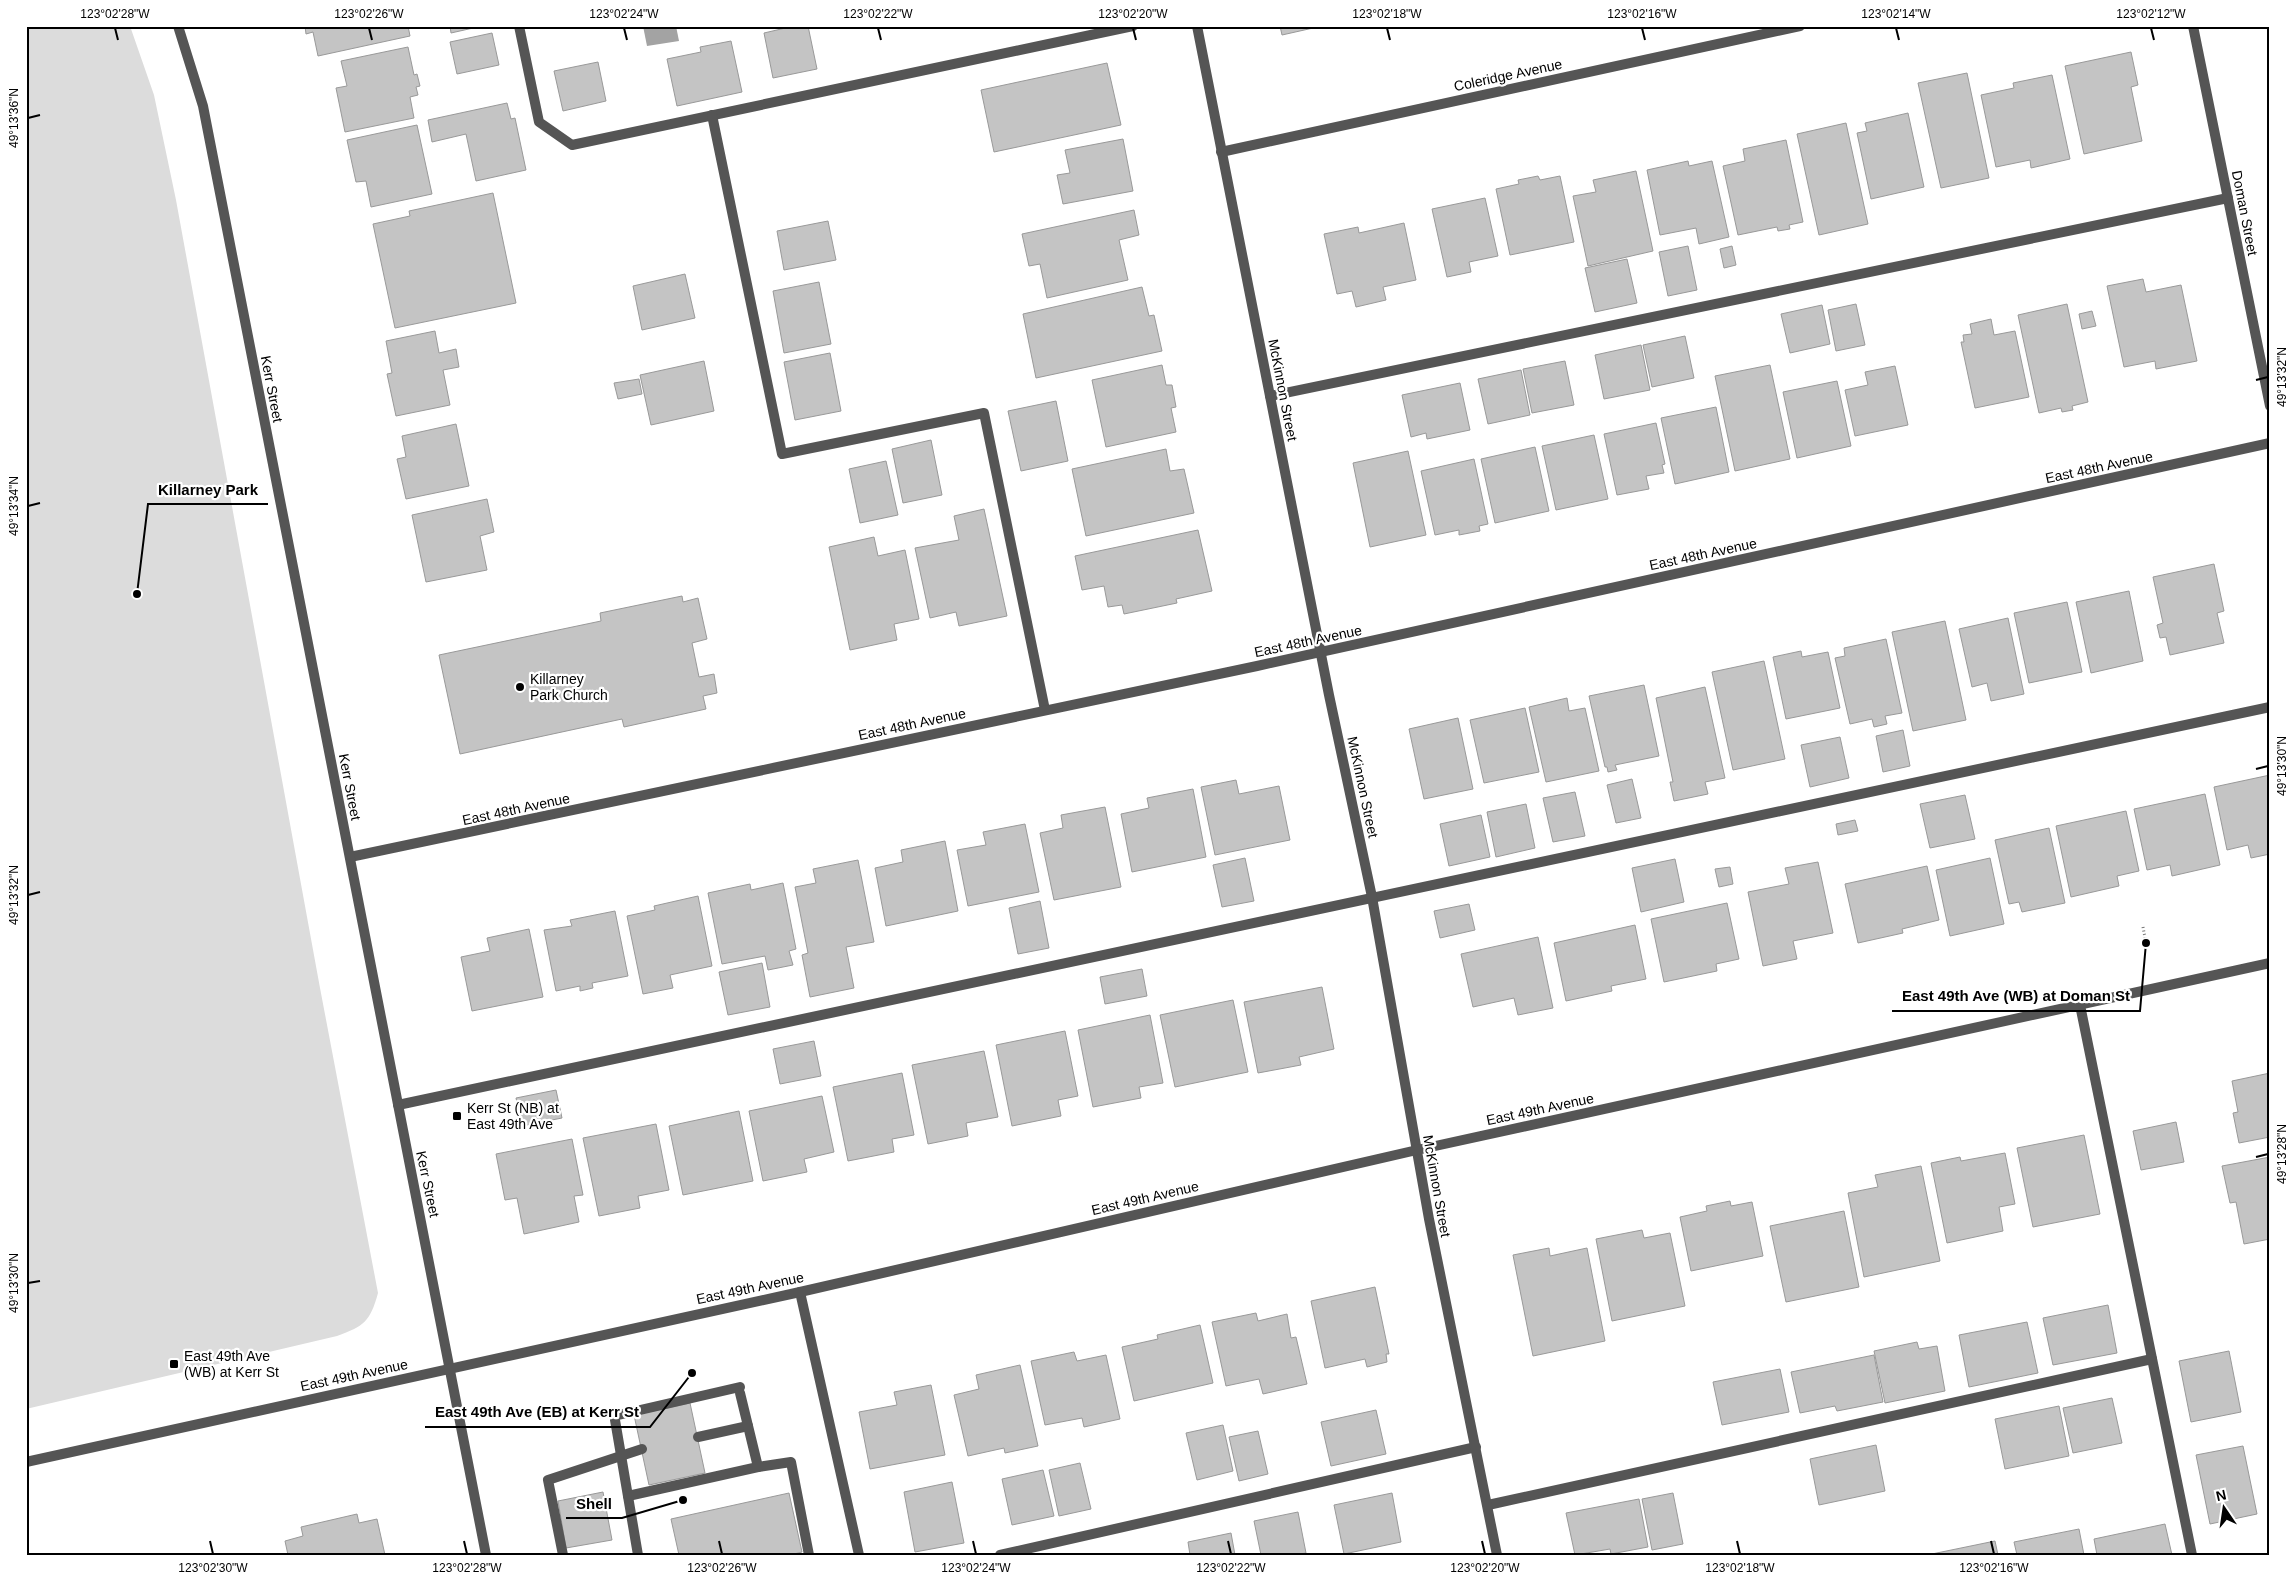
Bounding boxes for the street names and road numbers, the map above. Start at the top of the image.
street label: Coleridge Avenue [1452,56,1564,94]
street label: Doman Street [2229,169,2261,257]
street label: McKinnon Street [1265,338,1301,442]
street label: Kerr Street [258,354,286,424]
street label: East 48th Avenue [2044,448,2154,486]
street label: East 48th Avenue [1648,535,1758,573]
street label: East 48th Avenue [1253,622,1363,660]
street label: East 48th Avenue [857,705,967,743]
street label: McKinnon Street [1344,735,1382,839]
street label: Kerr Street [336,752,364,822]
street label: East 48th Avenue [461,790,571,828]
street label: East 49th Avenue [1485,1090,1595,1128]
street label: McKinnon Street [1420,1134,1454,1238]
street label: Kerr Street [413,1149,443,1219]
street label: East 49th Avenue [1090,1178,1200,1218]
street label: East 49th Avenue [695,1269,805,1307]
street label: East 49th Avenue [299,1356,409,1394]

